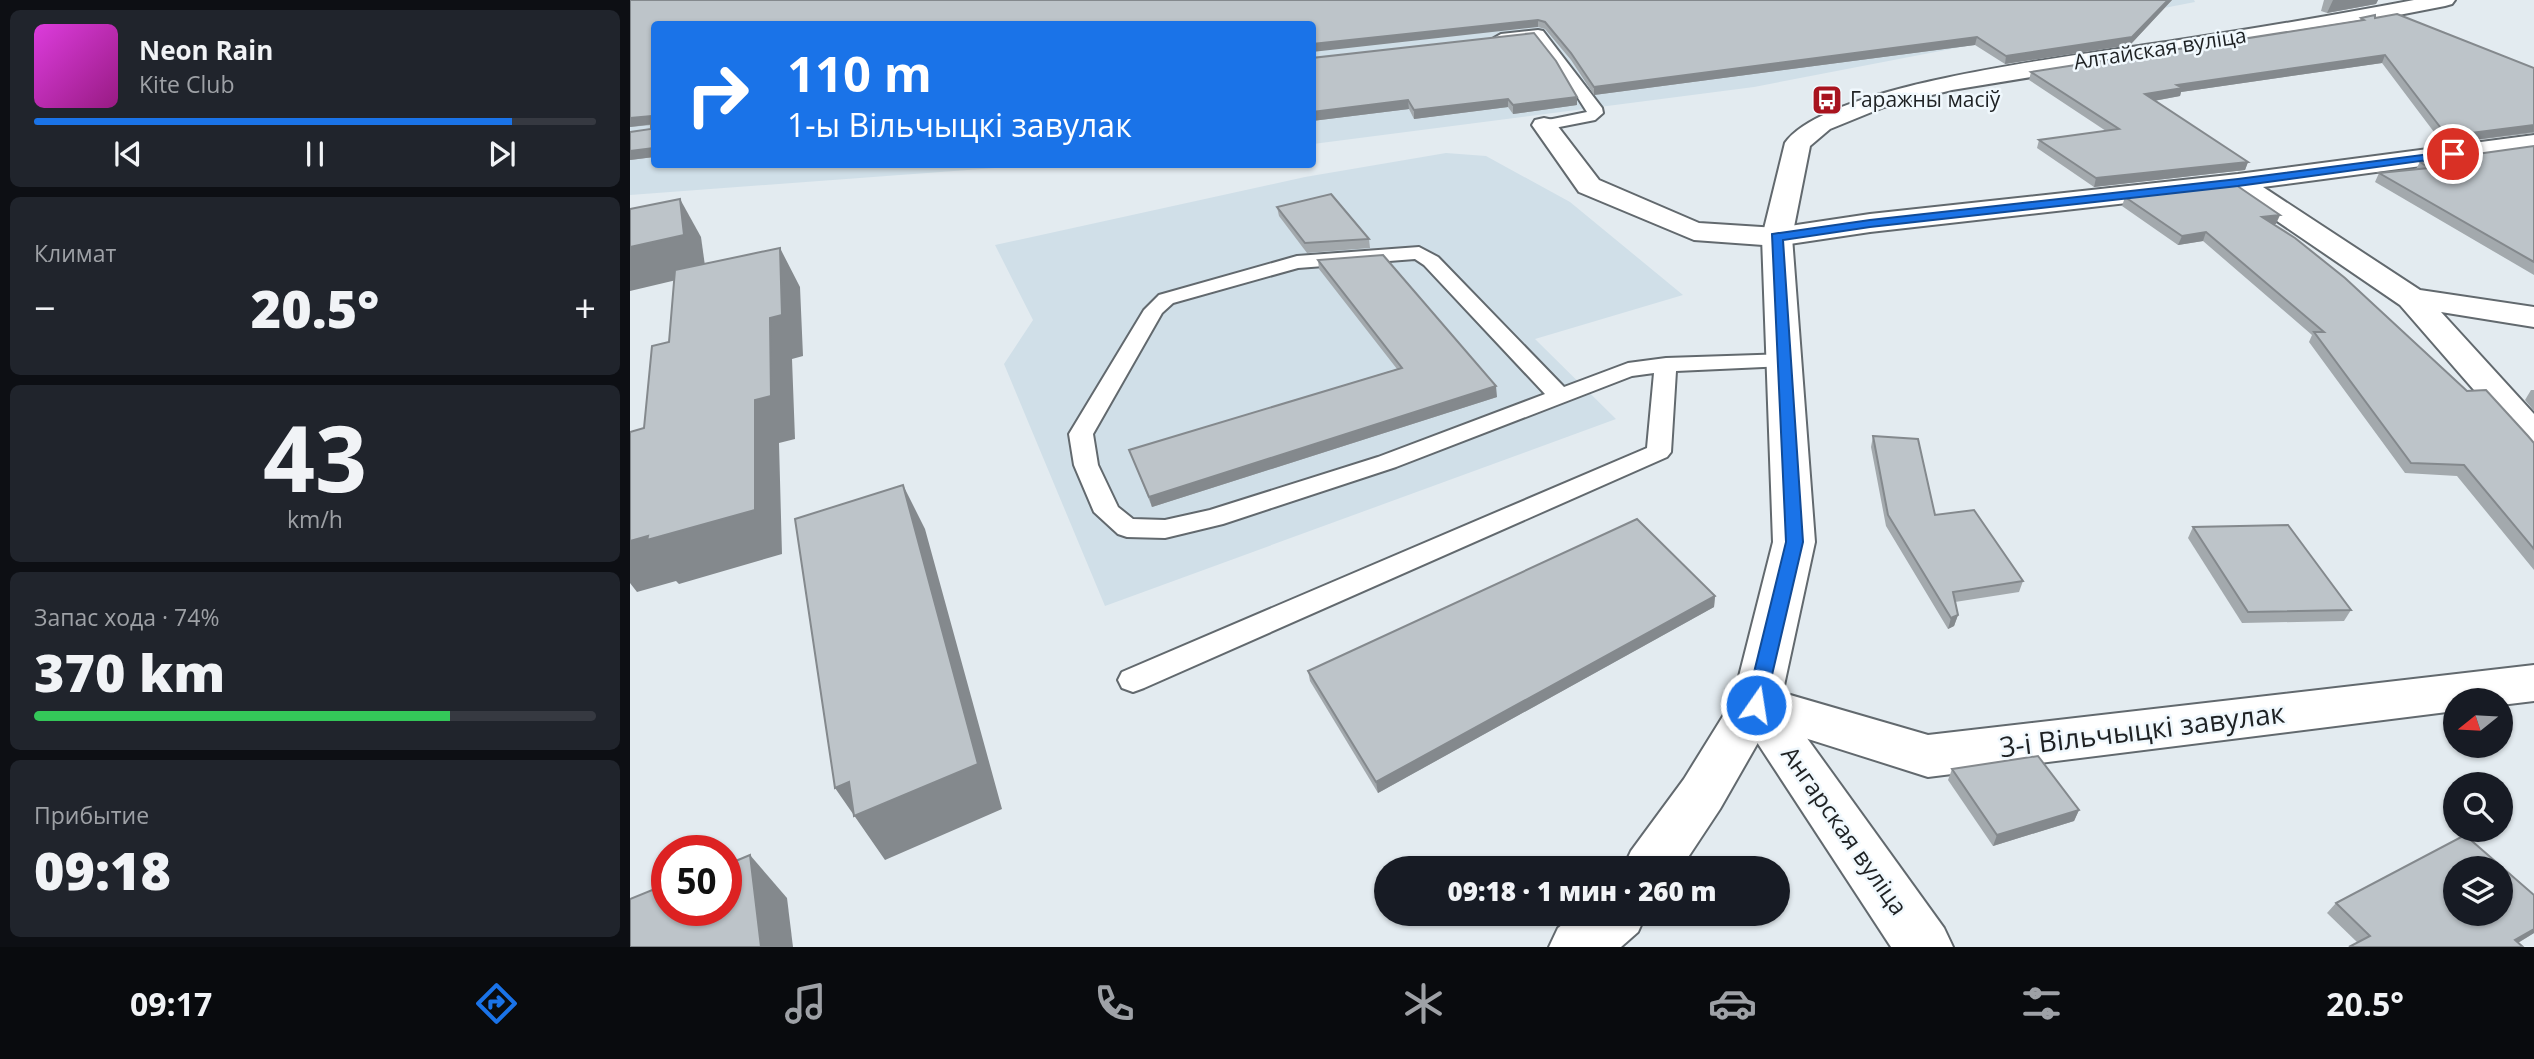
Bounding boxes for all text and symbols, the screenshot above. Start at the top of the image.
street label: Алтайская вуліца [2071,21,2248,75]
text: Neon Rain [139,32,273,68]
text: 110 m [787,40,932,106]
icon: right [672,49,763,140]
text: Kite Club [139,68,234,100]
bus stop icon: Гаражны масіў [1810,83,1844,117]
place label: Гаражны масіў [1850,85,2001,113]
text: 1-ы Вільчыцкі завулак [787,103,1132,146]
pin [2423,124,2483,184]
icon: previous [109,135,147,173]
icon: pause [296,135,334,173]
icon: next [483,135,521,173]
icon: arrive [2434,135,2472,173]
text: Климат [34,237,116,269]
text: 20.5° [251,272,379,343]
text: − [34,281,56,333]
text: + [574,281,596,333]
text: 43 [263,395,367,519]
text: km/h [287,503,343,535]
text: Запас хода · 74% [34,601,219,633]
text: 370 km [34,636,225,707]
position arrow [1719,668,1793,742]
north arrow [2443,688,2513,758]
map controls [2443,688,2513,926]
street label: 3-і Вільчыцкі завулак [1997,693,2287,765]
street label: Ангарская вуліца [1775,739,1916,921]
button: search [2443,772,2513,842]
text: Прибытие [34,799,149,831]
text: 09:18 [34,834,171,905]
speed limit sign: 50 [651,835,742,926]
button: layers [2443,856,2513,926]
text: 09:18 · 1 мин · 260 m [1447,873,1717,909]
icon: directions [472,979,521,1028]
icon: music [781,979,830,1028]
icon: phone [1090,979,1139,1028]
icon: climate [1399,979,1448,1028]
icon: car [1708,979,1757,1028]
icon: filters [2017,979,2066,1028]
text: 09:17 [130,982,212,1025]
text: 20.5° [2326,982,2404,1025]

